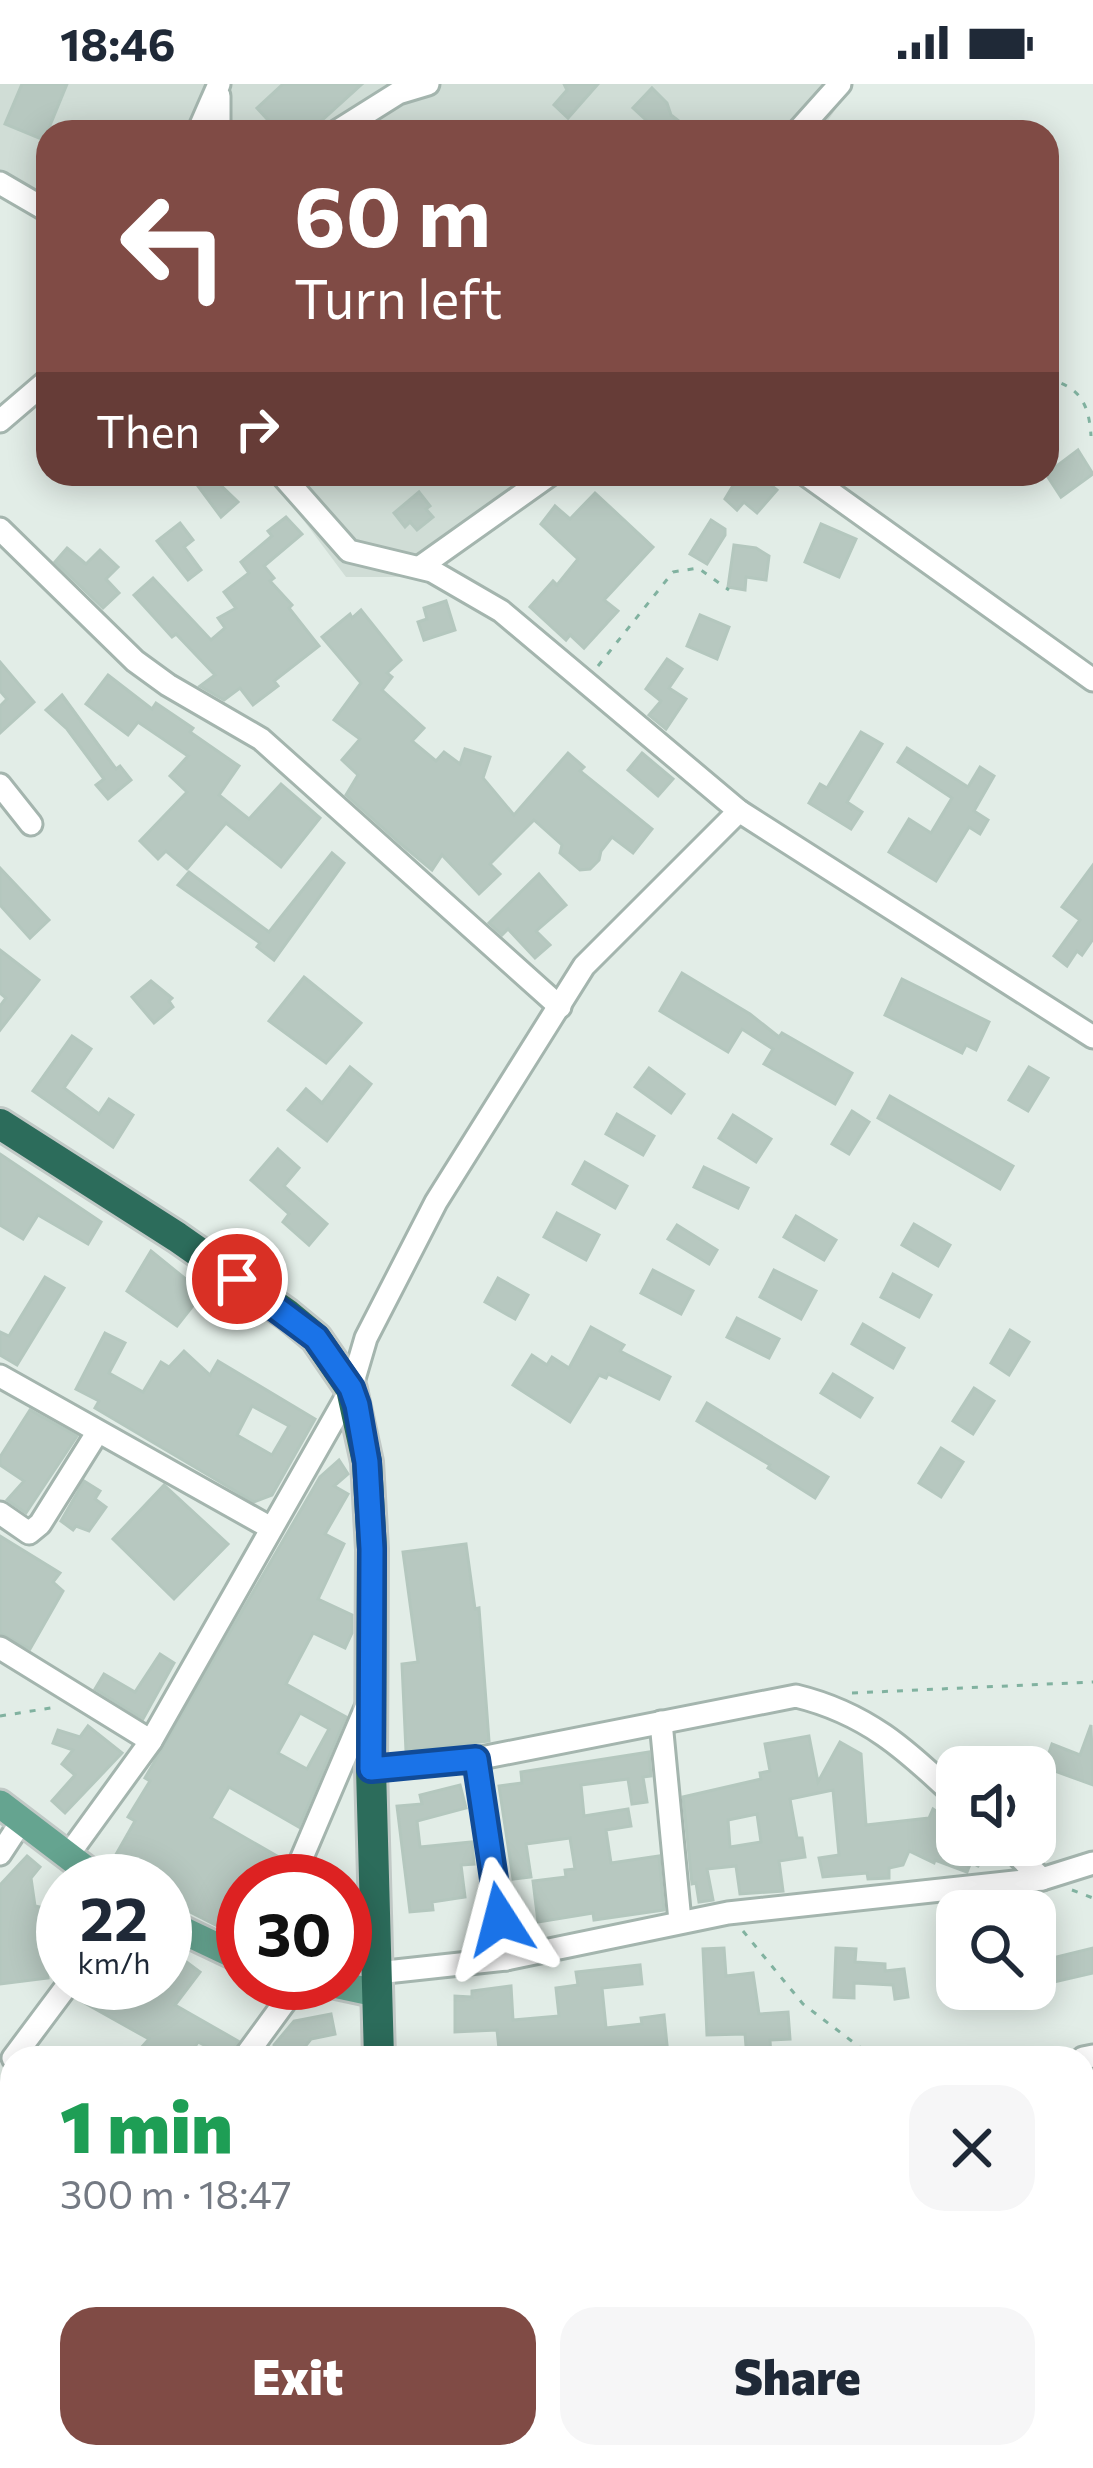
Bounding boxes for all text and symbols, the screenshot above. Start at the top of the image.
text: 18:46 [60,15,175,70]
text: 60 m [294,162,491,264]
icon: left [96,168,252,324]
text: Turn left [294,264,502,330]
icon: right [224,396,290,462]
text: Then [96,402,200,457]
pin [186,1228,288,1330]
icon: arrive [204,1246,270,1312]
map controls [936,1746,1056,2010]
button: sound [936,1746,1056,1866]
speed limit sign: 30 [216,1854,372,2010]
position arrow [437,1856,563,1982]
text: 22 [80,1880,148,1953]
button: search [936,1890,1056,2010]
text: km/h [78,1943,150,1980]
text: 1 min [60,2080,233,2168]
button: close [909,2085,1035,2211]
text: 300 m · 18:47 [60,2169,292,2217]
button: Exit [60,2307,536,2445]
button: Share [560,2307,1035,2445]

